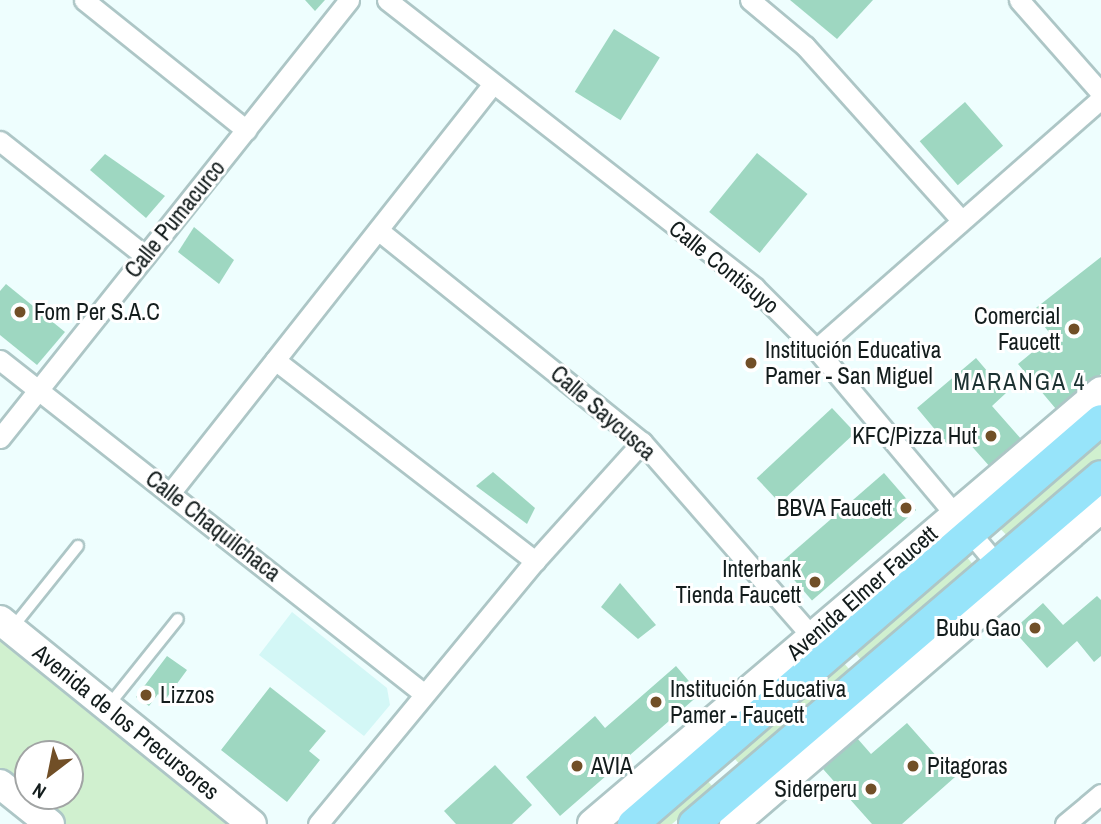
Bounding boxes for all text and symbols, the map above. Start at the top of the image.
street label: Calle Pumacurco [119,155,231,283]
street label: Calle Contisuyo [664,214,784,320]
place label: Fom Per S.A.C [34,298,160,326]
place label: Comercial Faucett [974,302,1060,356]
marker: Fom Per S.A.C [12,304,28,320]
marker: Comercial Faucett [1066,321,1082,337]
place label: Institución Educativa Pamer - San Miguel [765,336,941,390]
marker: Institución Educativa Pamer - San Miguel [743,355,759,371]
street label: Calle Saycusca [545,360,661,466]
district label: MARANGA 4 [954,368,1086,396]
place label: KFC/Pizza Hut [852,422,977,450]
marker: KFC/Pizza Hut [983,428,999,444]
street label: Calle Chaquilchaca [140,465,286,587]
place label: BBVA Faucett [776,494,892,522]
marker: BBVA Faucett [898,500,914,516]
street label: Avenida Elmer Faucett [781,520,943,666]
place label: Interbank Tienda Faucett [675,555,801,609]
marker: Interbank Tienda Faucett [807,574,823,590]
place label: Bubu Gao [936,614,1021,642]
marker: Bubu Gao [1027,620,1043,636]
street label: Avenida de los Precursores [27,638,225,806]
place label: Institución Educativa Pamer - Faucett [670,675,846,729]
place label: Lizzos [160,681,215,709]
marker: Lizzos [138,687,154,703]
marker: Institución Educativa Pamer - Faucett [648,694,664,710]
north arrow [14,740,84,810]
place label: AVIA [591,752,633,780]
place label: Pitagoras [927,752,1008,780]
marker: AVIA [569,758,585,774]
marker: Pitagoras [905,758,921,774]
place label: Siderperu [774,775,857,803]
text: N [27,777,51,805]
marker: Siderperu [863,781,879,797]

